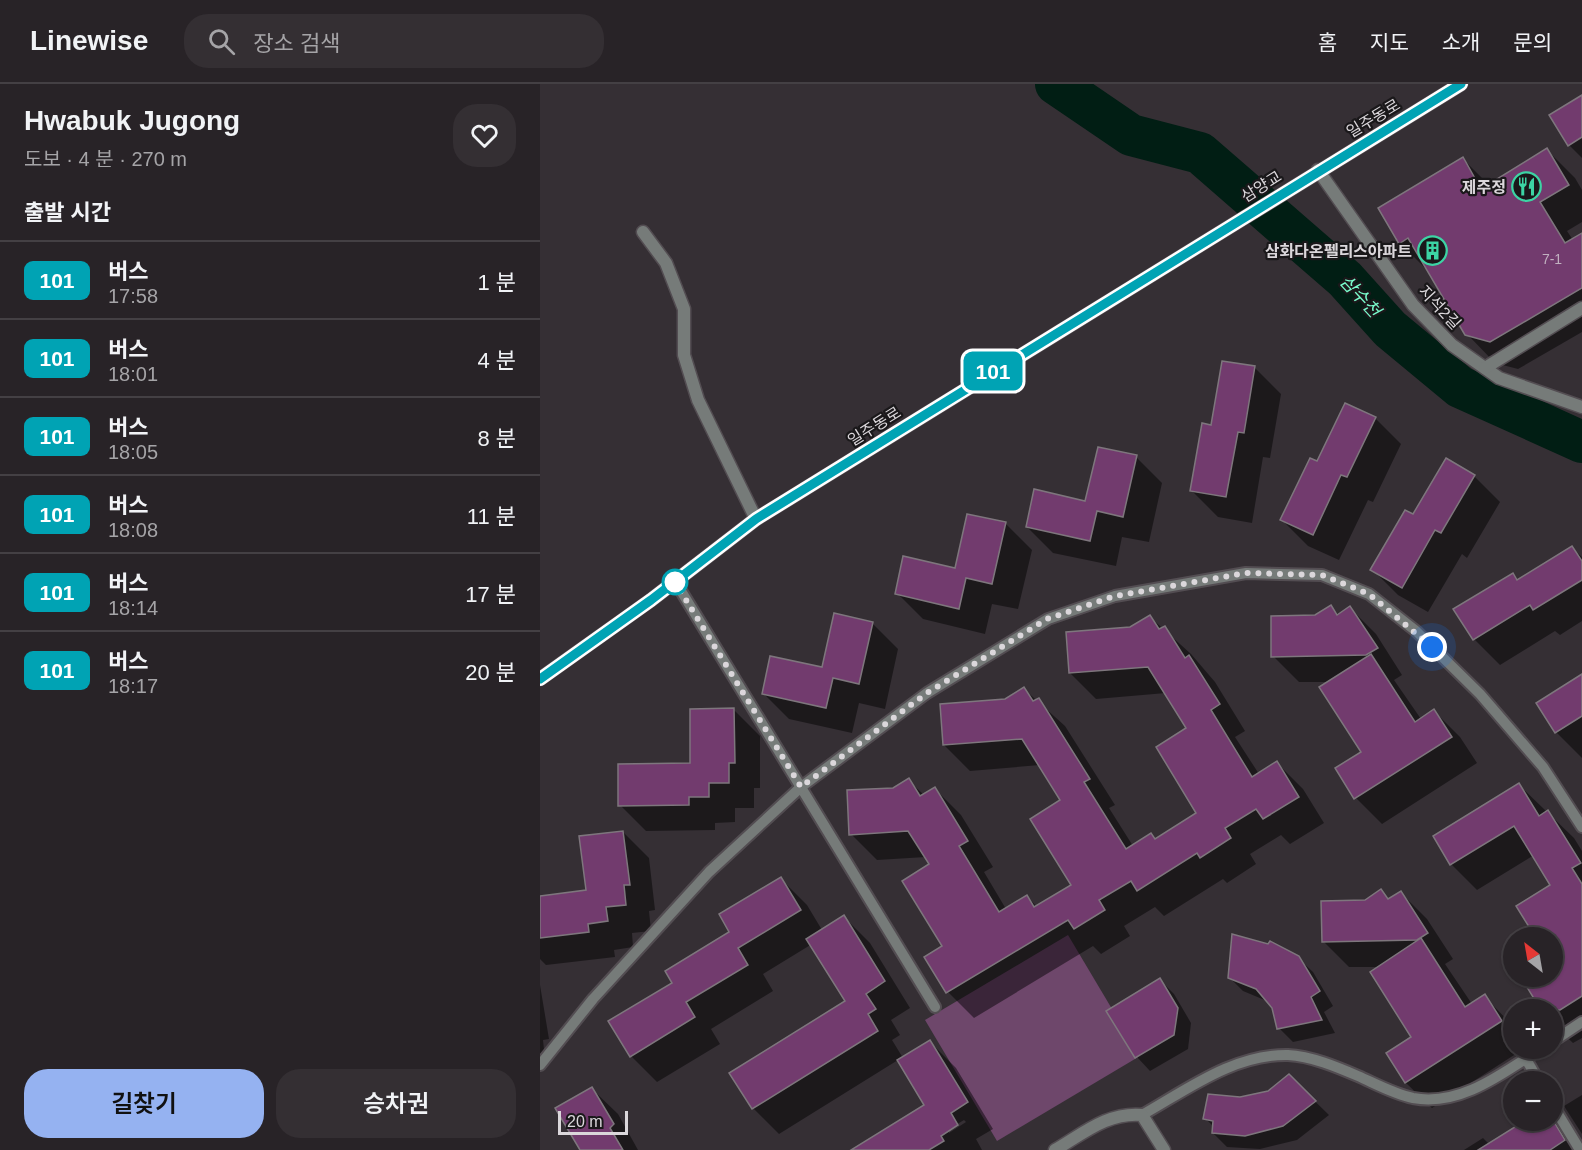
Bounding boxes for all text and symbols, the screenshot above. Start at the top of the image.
search box [184,14,604,68]
text: Linewise [30,25,148,56]
icon: search [205,25,238,58]
text: 장소 검색 [253,31,340,56]
text: 홈 [1318,31,1337,54]
text: 지도 [1370,31,1409,54]
text: 소개 [1442,31,1480,54]
text: 문의 [1513,31,1552,54]
street label: 일주동로 [1344,96,1403,141]
button: heart [453,104,516,167]
text: Hwabuk Jugong [24,105,240,136]
text: 도보 · 4 분 · 270 m [24,148,187,170]
street label: 삼양교 [1238,168,1284,205]
restaurant icon: 제주정 [1511,171,1543,203]
place label: 제주정 [1462,179,1506,196]
text: 출발 시간 [24,200,111,225]
building icon: 삼화다온펠리스아파트 [1417,235,1449,267]
place label: 삼화다온펠리스아파트 [1265,243,1412,260]
house number: 7-1 [1542,251,1562,267]
text: 버스 [108,259,148,284]
text: 101 [39,269,75,292]
text: 1 분 [477,270,516,295]
water label: 삼수천 [1336,271,1386,323]
street label: 지석2길 [1415,282,1464,333]
text: 17:58 [108,285,158,307]
text: 버스 [108,337,148,362]
text: 101 [39,347,75,370]
text: 4 분 [477,348,516,373]
line badge: 101 [958,352,1028,390]
text: 101 [975,360,1011,383]
text: 18:01 [108,363,158,385]
street label: 일주동로 [845,403,904,449]
text: 버스 [108,415,148,440]
text: 101 [39,425,75,448]
text: 8 분 [477,426,516,451]
text: 18:05 [108,441,158,463]
text: 버스 [108,493,148,518]
text: 101 [39,503,75,526]
text: 11 분 [467,504,516,529]
text: 18:08 [108,519,158,541]
unlabelled marker [662,569,688,595]
text: 버스 [108,571,148,596]
text: 101 [39,581,75,604]
text: 17 분 [465,582,516,607]
text: 18:14 [108,597,158,619]
your location [1417,632,1447,662]
text: 버스 [108,649,148,674]
text: 101 [39,659,75,682]
text: 20 분 [465,660,516,685]
text: 18:17 [108,675,158,697]
north arrow [1503,927,1563,987]
map controls [1503,927,1563,1131]
button: + [1503,999,1563,1059]
button: 길찾기 [24,1069,264,1138]
button: 승차권 [276,1069,516,1138]
button: − [1503,1071,1563,1131]
scale bar [558,1108,628,1136]
text: 20 m [567,1113,603,1130]

